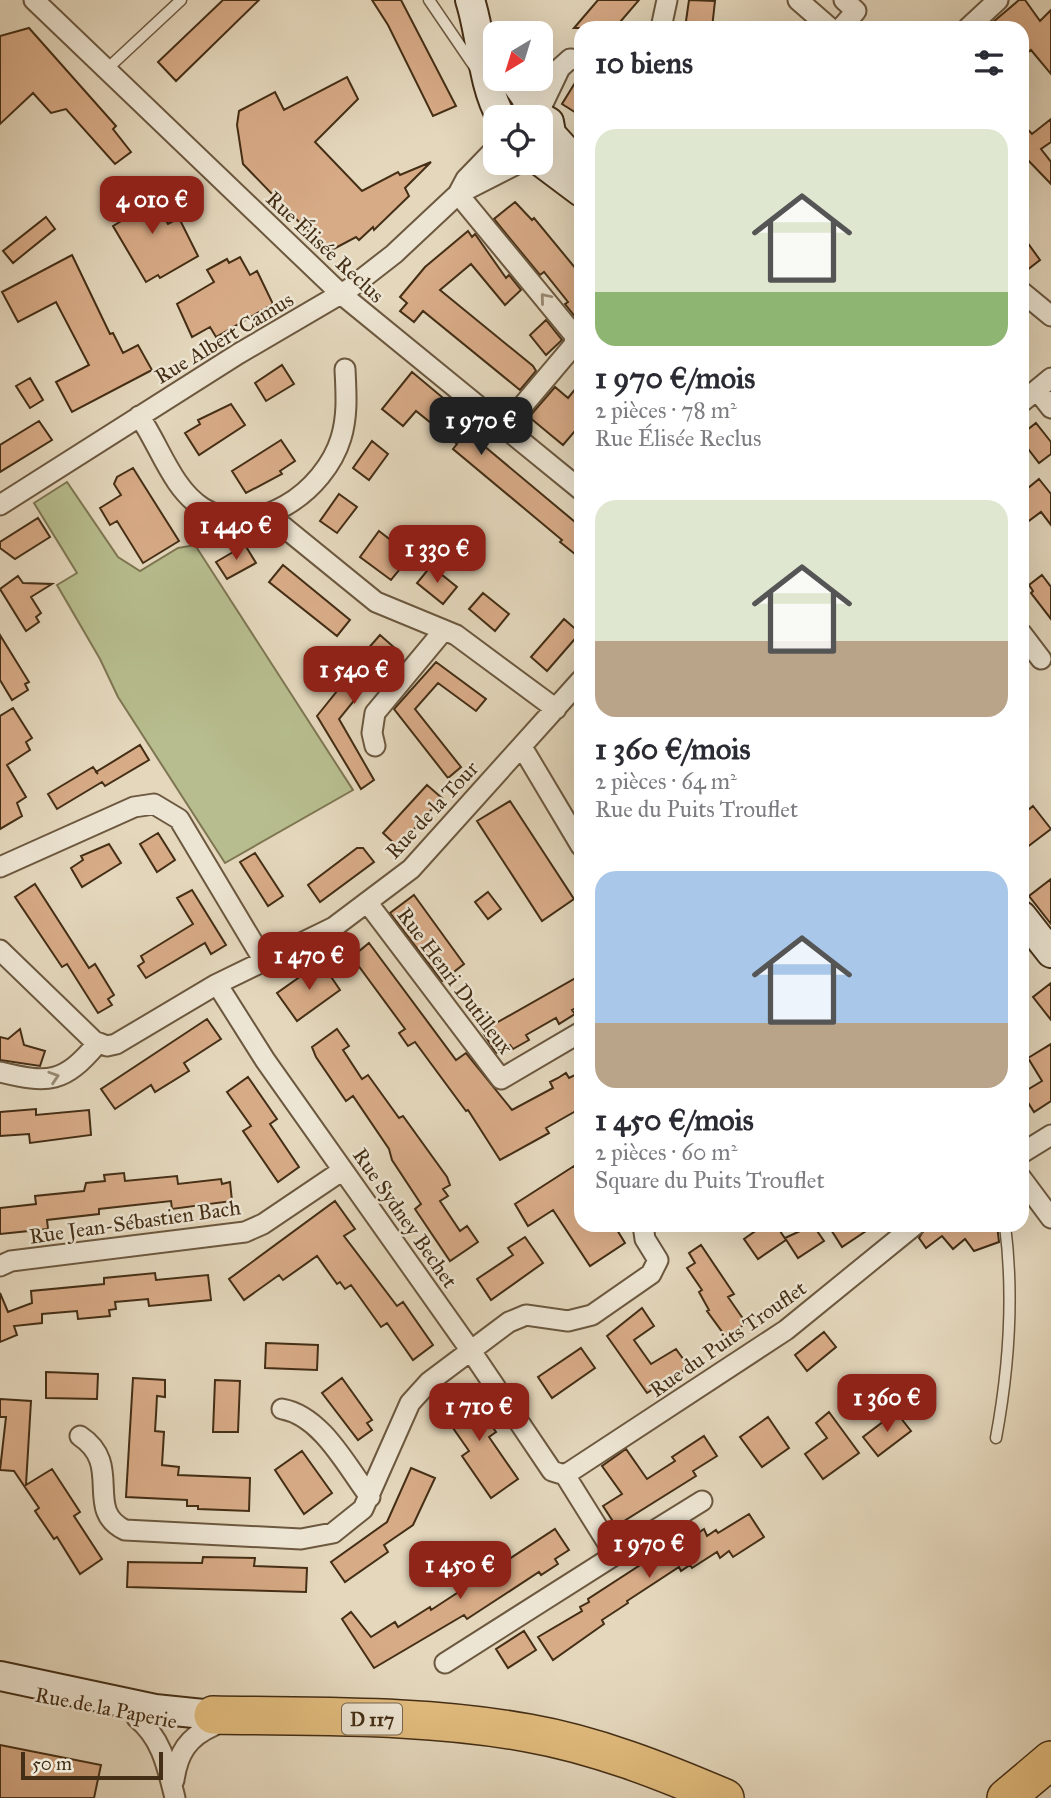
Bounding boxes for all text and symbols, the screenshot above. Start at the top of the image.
north arrow [483,21,553,91]
map controls [483,21,553,175]
icon: filters [970,44,1008,82]
text: 10 biens [595,45,693,81]
button: locate [483,105,553,175]
icon: home [739,175,865,301]
pin: 4 010 € [87,176,217,236]
text: 4 010 € [116,185,188,213]
street label: Rue Élisée Reclus [261,185,390,308]
street label: Rue Albert Camus [150,286,298,390]
one-way arrow [541,293,553,306]
text: 1 970 €/mois [595,360,755,396]
text: 2 pièces · 78 m² [595,396,737,424]
pin: 1 970 € [416,398,546,457]
text: 1 970 € [446,406,516,434]
text: Rue Élisée Reclus [595,424,761,452]
pin: 1 440 € [171,503,301,562]
text: 1 440 € [200,511,272,539]
pin: 1 330 € [372,526,502,585]
text: 1 330 € [405,534,469,562]
icon: home [739,546,865,672]
pin: 1 540 € [289,646,419,706]
text: 1 540 € [319,655,389,683]
text: 1 360 €/mois [595,731,751,767]
street label: Rue de la Tour [380,756,484,864]
text: 2 pièces · 64 m² [595,767,737,795]
text: Rue du Puits Trouflet [595,795,798,823]
street label: Rue Henri Dutilleux [391,903,519,1060]
icon: home [739,917,865,1043]
pin: 1 470 € [244,932,374,992]
text: 1 470 € [274,941,344,969]
one-way arrow [48,1071,60,1086]
text: 1 450 €/mois [595,1102,754,1138]
text: 2 pièces · 60 m² [595,1138,737,1166]
street label: Rue Sydney Bechet [347,1143,463,1293]
text: Square du Puits Trouflet [595,1166,825,1194]
street label: Rue Jean-Sébastien Bach [28,1194,243,1250]
street label: Rue du Puits Trouflet [645,1275,812,1403]
pin: 1 360 € [822,1374,952,1434]
text: 1 360 € [853,1383,921,1411]
pin: 1 710 € [414,1384,544,1443]
text: 1 710 € [445,1392,513,1420]
pin: 1 970 € [584,1520,714,1580]
text: 1 970 € [614,1529,684,1557]
pin: 1 450 € [395,1542,525,1601]
text: 1 450 € [425,1550,495,1578]
street label: Rue de la Paperie [33,1682,179,1735]
road number: D 117 [342,1704,402,1735]
scale bar [21,1749,163,1781]
text: 50 m [32,1752,72,1775]

